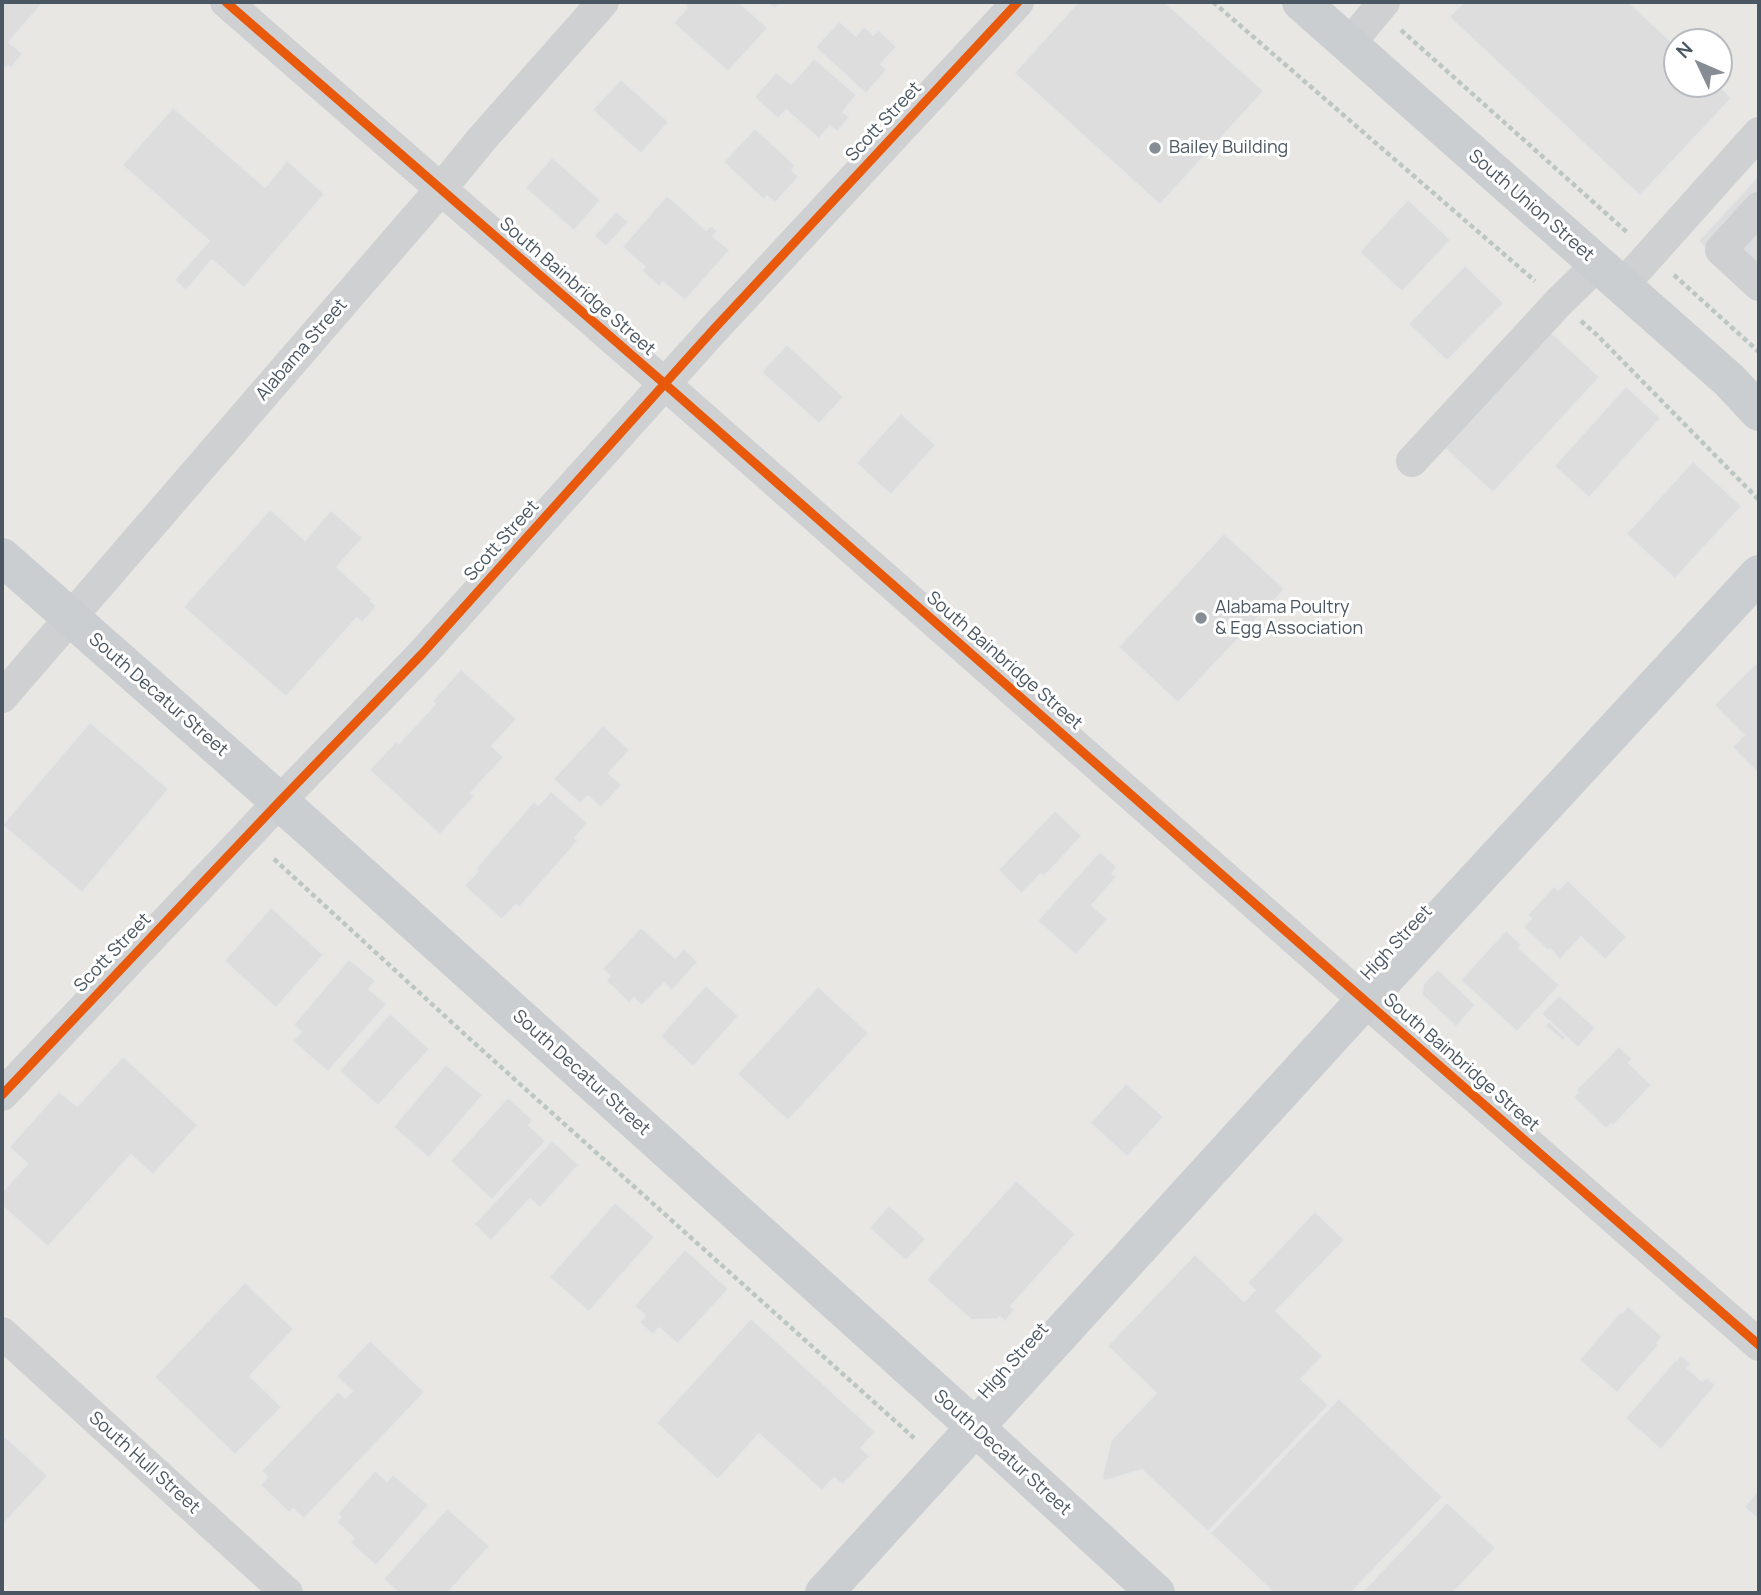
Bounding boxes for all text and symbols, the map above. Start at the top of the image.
north arrow [1663,28,1733,98]
text: N [1670,36,1698,64]
street label: Scott Street [842,78,926,166]
place label: Bailey Building [1169,137,1288,159]
marker: Bailey Building [1147,140,1163,156]
street label: South Union Street [1464,146,1598,266]
street label: South Bainbridge Street [495,213,659,361]
street label: Alabama Street [252,295,352,405]
street label: Scott Street [460,496,544,586]
street label: South Bainbridge Street [922,587,1086,735]
place label: Alabama Poultry & Egg Association [1215,597,1363,640]
marker: Alabama Poultry & Egg Association [1193,610,1209,626]
street label: South Decatur Street [84,629,232,761]
street label: High Street [1357,901,1437,985]
street label: Scott Street [70,909,156,997]
street label: South Bainbridge Street [1379,989,1543,1137]
street label: South Decatur Street [508,1006,654,1140]
street label: High Street [974,1319,1054,1403]
street label: South Decatur Street [929,1386,1075,1520]
street label: South Hull Street [84,1408,204,1518]

